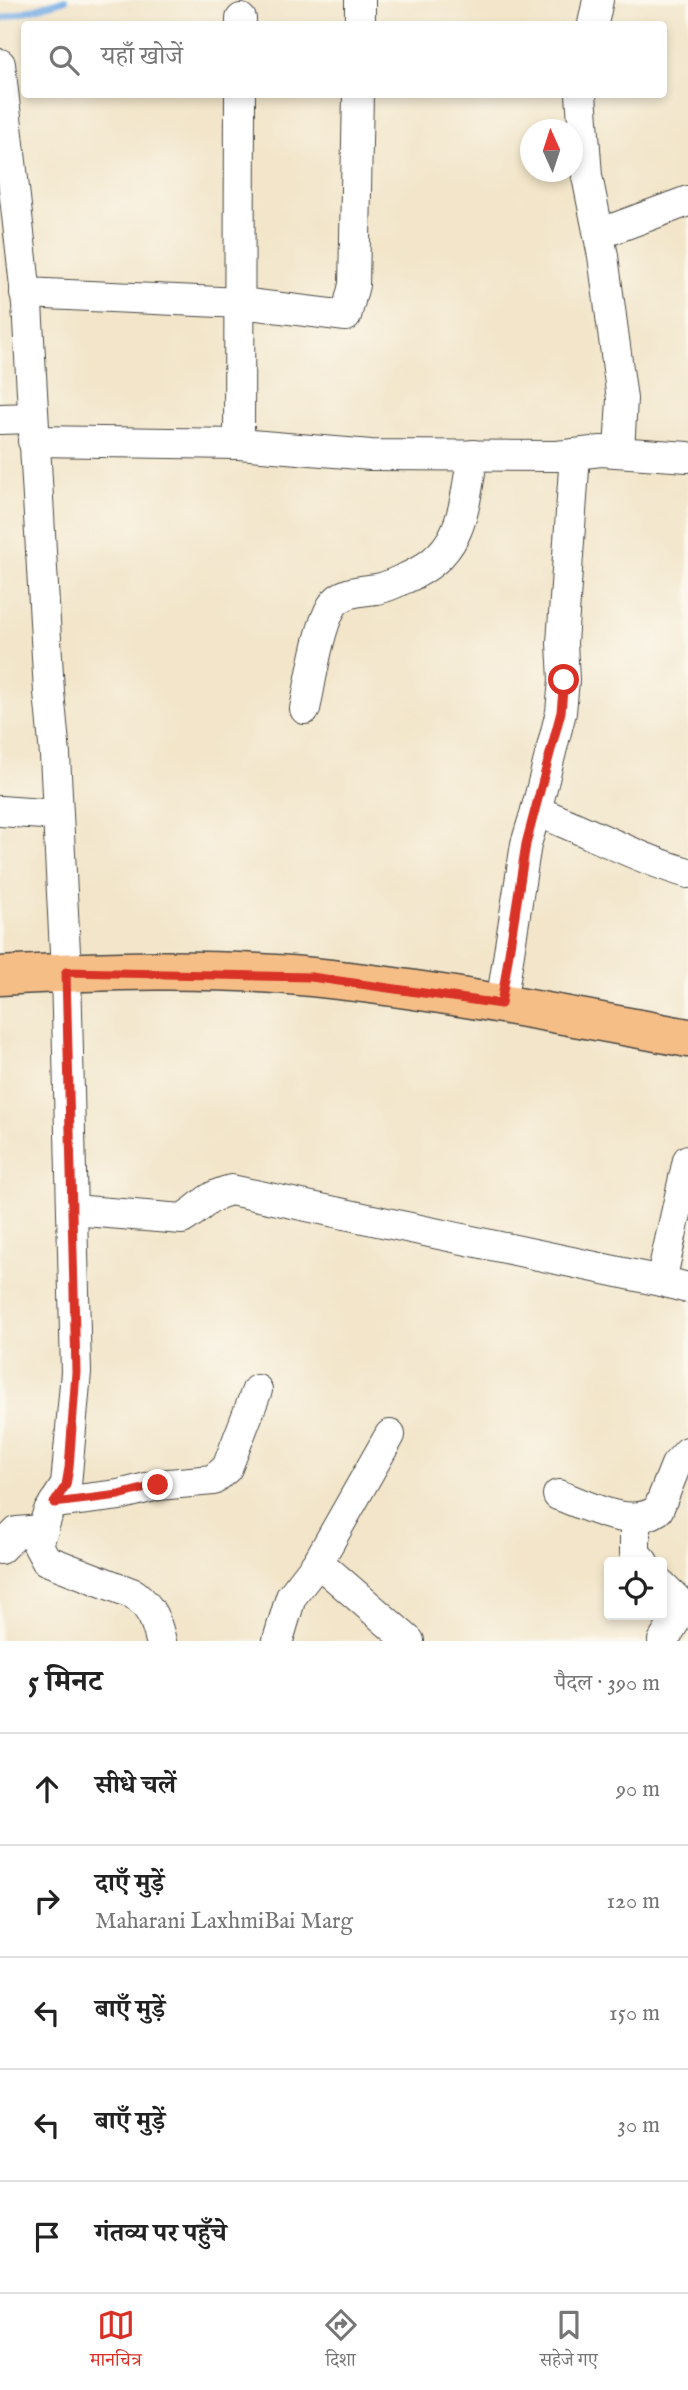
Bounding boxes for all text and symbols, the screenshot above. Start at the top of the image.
search box [21,21,667,98]
text: यहाँ खोजें [101,40,183,73]
icon: search [45,41,83,79]
north arrow [520,119,583,182]
route start [548,664,579,695]
route end [142,1469,173,1500]
map controls [604,1557,667,1620]
button: locate [604,1557,667,1620]
text: 5 मिनट [28,1664,102,1702]
text: पैदल · 390 m [555,1669,660,1698]
text: सीधे चलें [95,1769,176,1802]
icon: ahead [28,1770,66,1808]
text: 90 m [616,1775,660,1804]
text: दाएँ मुड़ें [95,1867,164,1900]
icon: right [28,1882,66,1920]
text: 120 m [607,1887,660,1916]
text: Maharani LaxhmiBai Marg [95,1907,353,1936]
text: बाएँ मुड़ें [95,1993,165,2026]
icon: left [28,1994,66,2032]
text: 150 m [609,1999,660,2028]
text: बाएँ मुड़ें [95,2105,165,2138]
icon: left [28,2106,66,2144]
text: 30 m [617,2111,660,2140]
text: गंतव्य पर पहुँचे [95,2217,227,2250]
icon: arrive [28,2218,66,2256]
tab: मानचित्र [90,2306,142,2378]
tab: दिशा [322,2306,360,2378]
tab: सहेजे गए [540,2306,598,2378]

